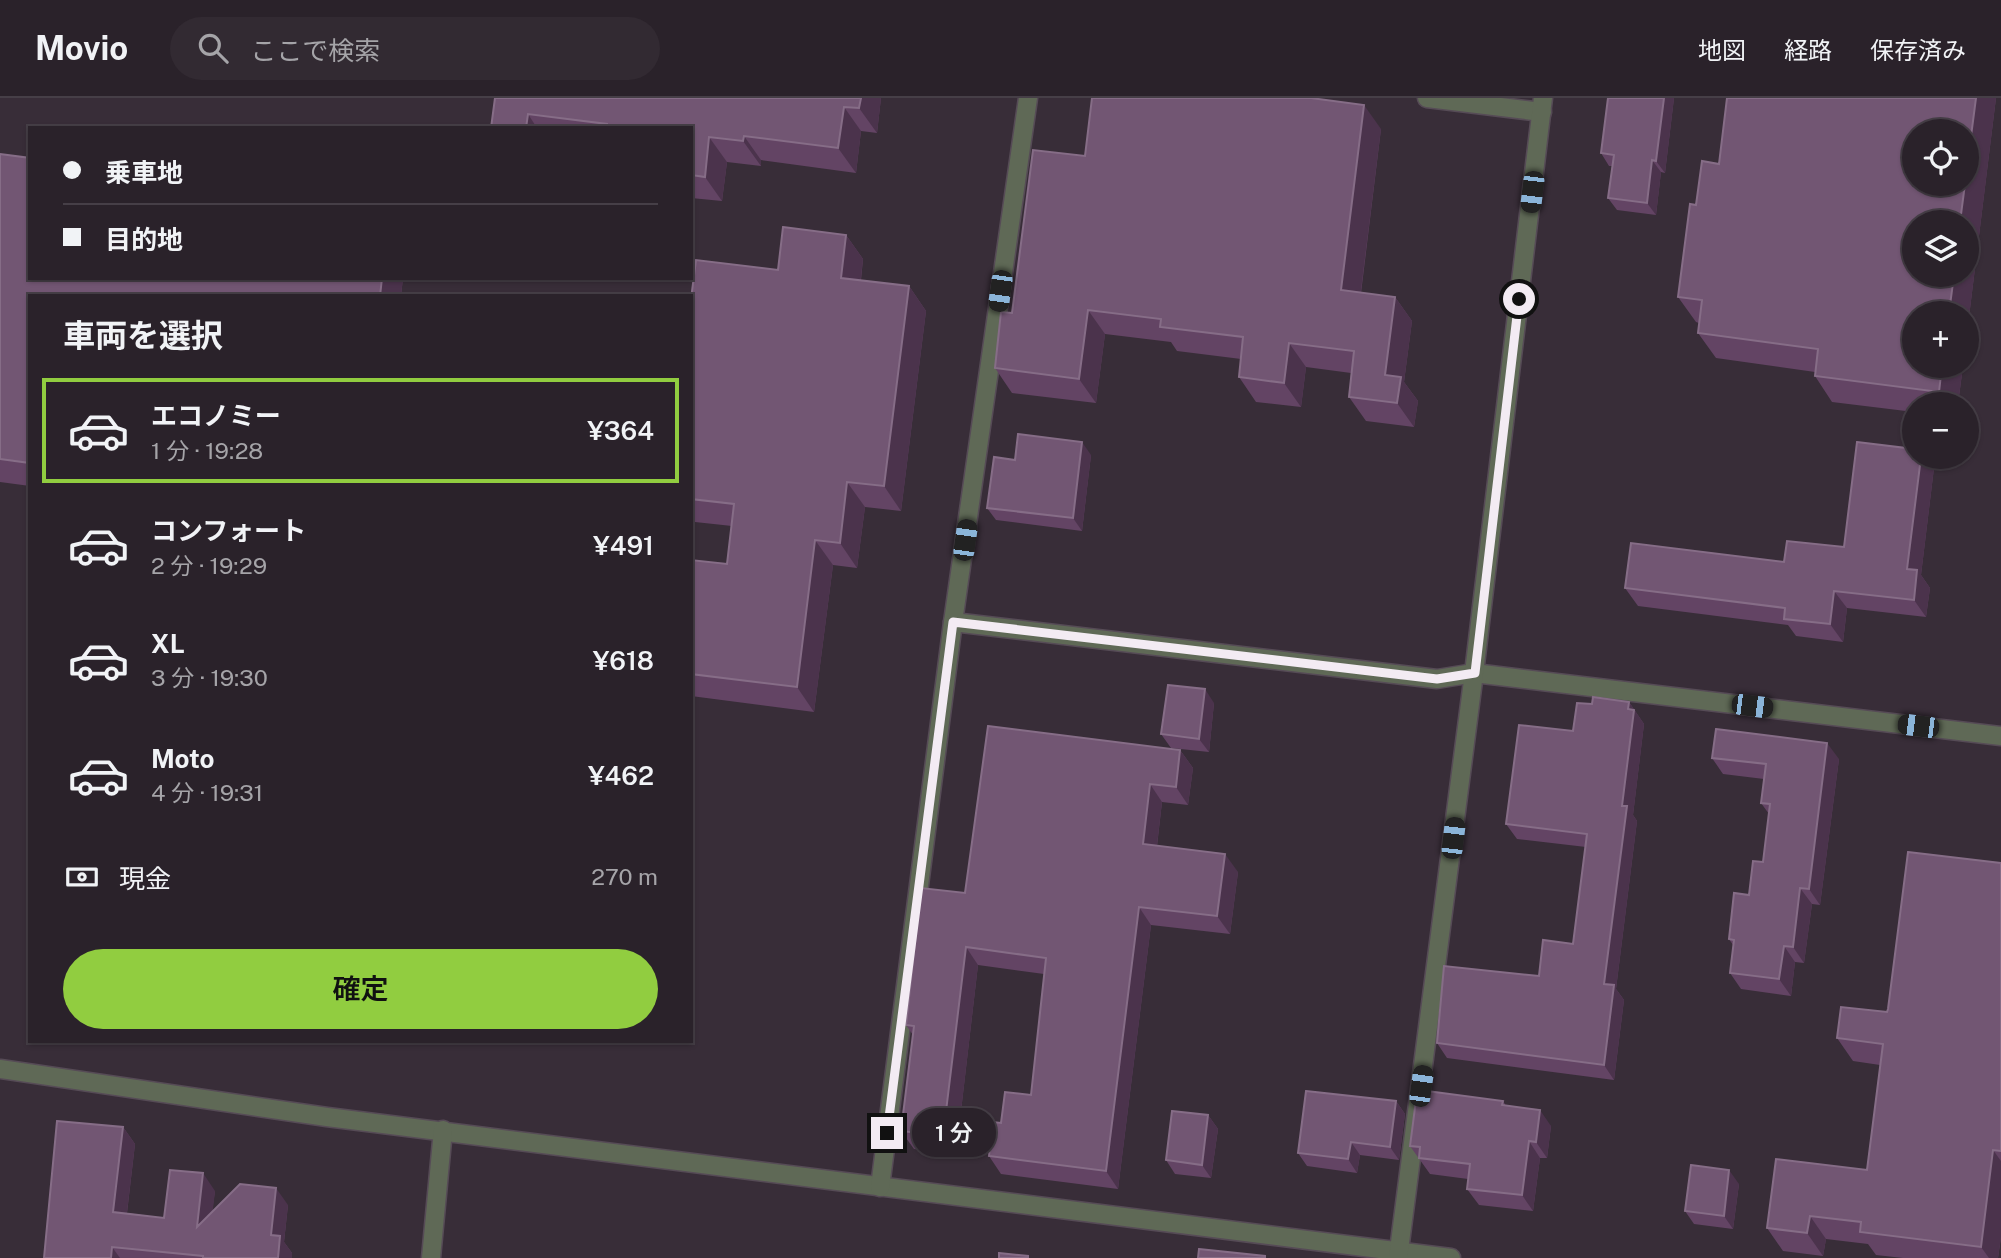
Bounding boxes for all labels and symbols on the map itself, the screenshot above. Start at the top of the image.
car [1520,170,1545,214]
car [987,269,1014,313]
route start [1503,283,1535,315]
car [952,518,979,562]
car [1730,693,1775,719]
car [1896,713,1941,739]
car [1441,816,1466,860]
car [1408,1064,1435,1108]
callout: 1 分 [912,1108,996,1158]
route end [871,1117,903,1149]

